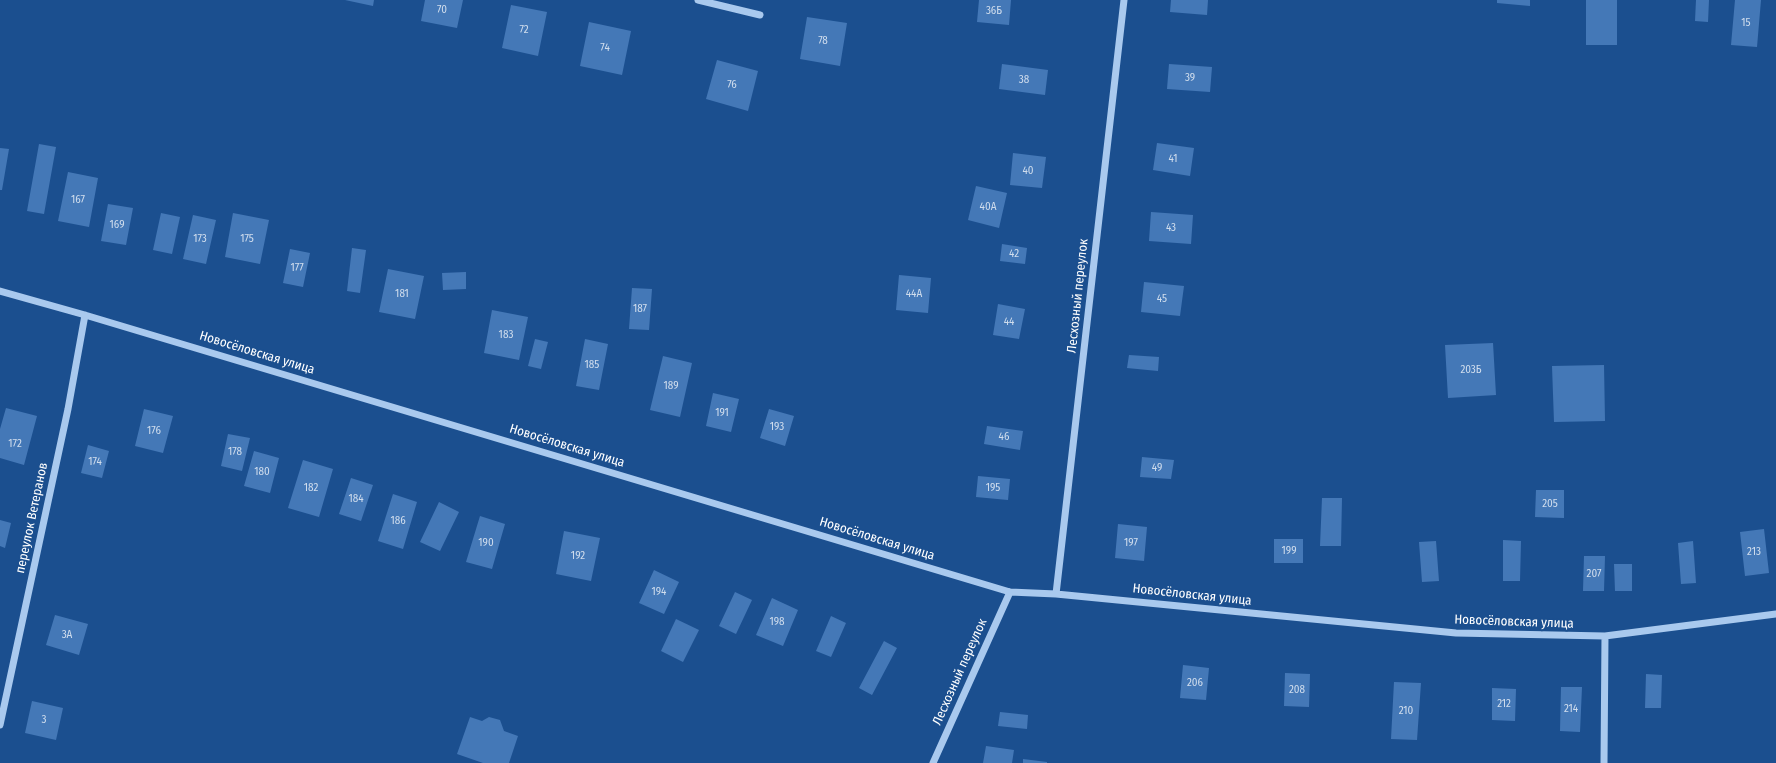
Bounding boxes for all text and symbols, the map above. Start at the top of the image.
house number: 70 [437,3,447,17]
house number: 36Б [986,4,1002,18]
house number: 15 [1741,16,1751,30]
house number: 72 [519,23,529,37]
house number: 78 [818,34,828,48]
house number: 74 [600,41,610,55]
house number: 39 [1185,71,1195,85]
house number: 38 [1019,73,1029,87]
house number: 76 [727,78,737,92]
house number: 41 [1168,152,1178,166]
house number: 40 [1022,164,1034,178]
house number: 167 [71,193,85,207]
house number: 40А [980,200,996,214]
house number: 169 [110,218,124,232]
house number: 43 [1166,221,1176,235]
house number: 173 [193,232,207,246]
house number: 175 [240,232,254,246]
street label: Лесхозный переулок [1064,238,1092,354]
house number: 42 [1009,247,1019,261]
house number: 177 [290,261,304,275]
house number: 181 [395,287,409,301]
house number: 44А [906,287,922,301]
house number: 45 [1157,292,1167,306]
house number: 187 [633,302,647,316]
house number: 44 [1004,315,1014,329]
street label: Новосёловская улица [198,328,316,378]
house number: 183 [499,328,513,342]
house number: 185 [585,358,599,372]
house number: 203Б [1460,363,1482,377]
house number: 189 [664,379,678,393]
house number: 191 [715,406,729,420]
house number: 193 [770,420,784,434]
street label: Новосёловская улица [508,421,626,471]
house number: 176 [147,424,161,438]
house number: 46 [999,430,1009,444]
house number: 172 [8,437,22,451]
house number: 178 [228,445,242,459]
house number: 174 [88,455,102,469]
street label: переулок Ветеранов [13,461,51,575]
house number: 49 [1152,461,1162,475]
house number: 180 [254,465,270,479]
house number: 182 [304,481,318,495]
house number: 195 [986,481,1000,495]
house number: 184 [348,492,364,506]
house number: 205 [1542,497,1558,511]
house number: 186 [390,514,406,528]
street label: Новосёловская улица [818,514,936,564]
house number: 190 [478,536,494,550]
house number: 197 [1124,536,1138,550]
house number: 199 [1282,544,1296,558]
house number: 213 [1747,545,1761,559]
house number: 192 [571,549,585,563]
house number: 207 [1587,567,1601,581]
street label: Новосёловская улица [1132,581,1252,609]
house number: 194 [652,585,666,599]
street label: Новосёловская улица [1454,612,1574,632]
house number: 198 [769,615,785,629]
street label: Лесхозный переулок [929,616,991,728]
house number: 3А [62,628,72,642]
house number: 206 [1187,676,1203,690]
house number: 208 [1289,683,1305,697]
house number: 212 [1497,697,1511,711]
house number: 214 [1564,702,1578,716]
house number: 210 [1399,704,1413,718]
house number: 3 [42,713,46,727]

